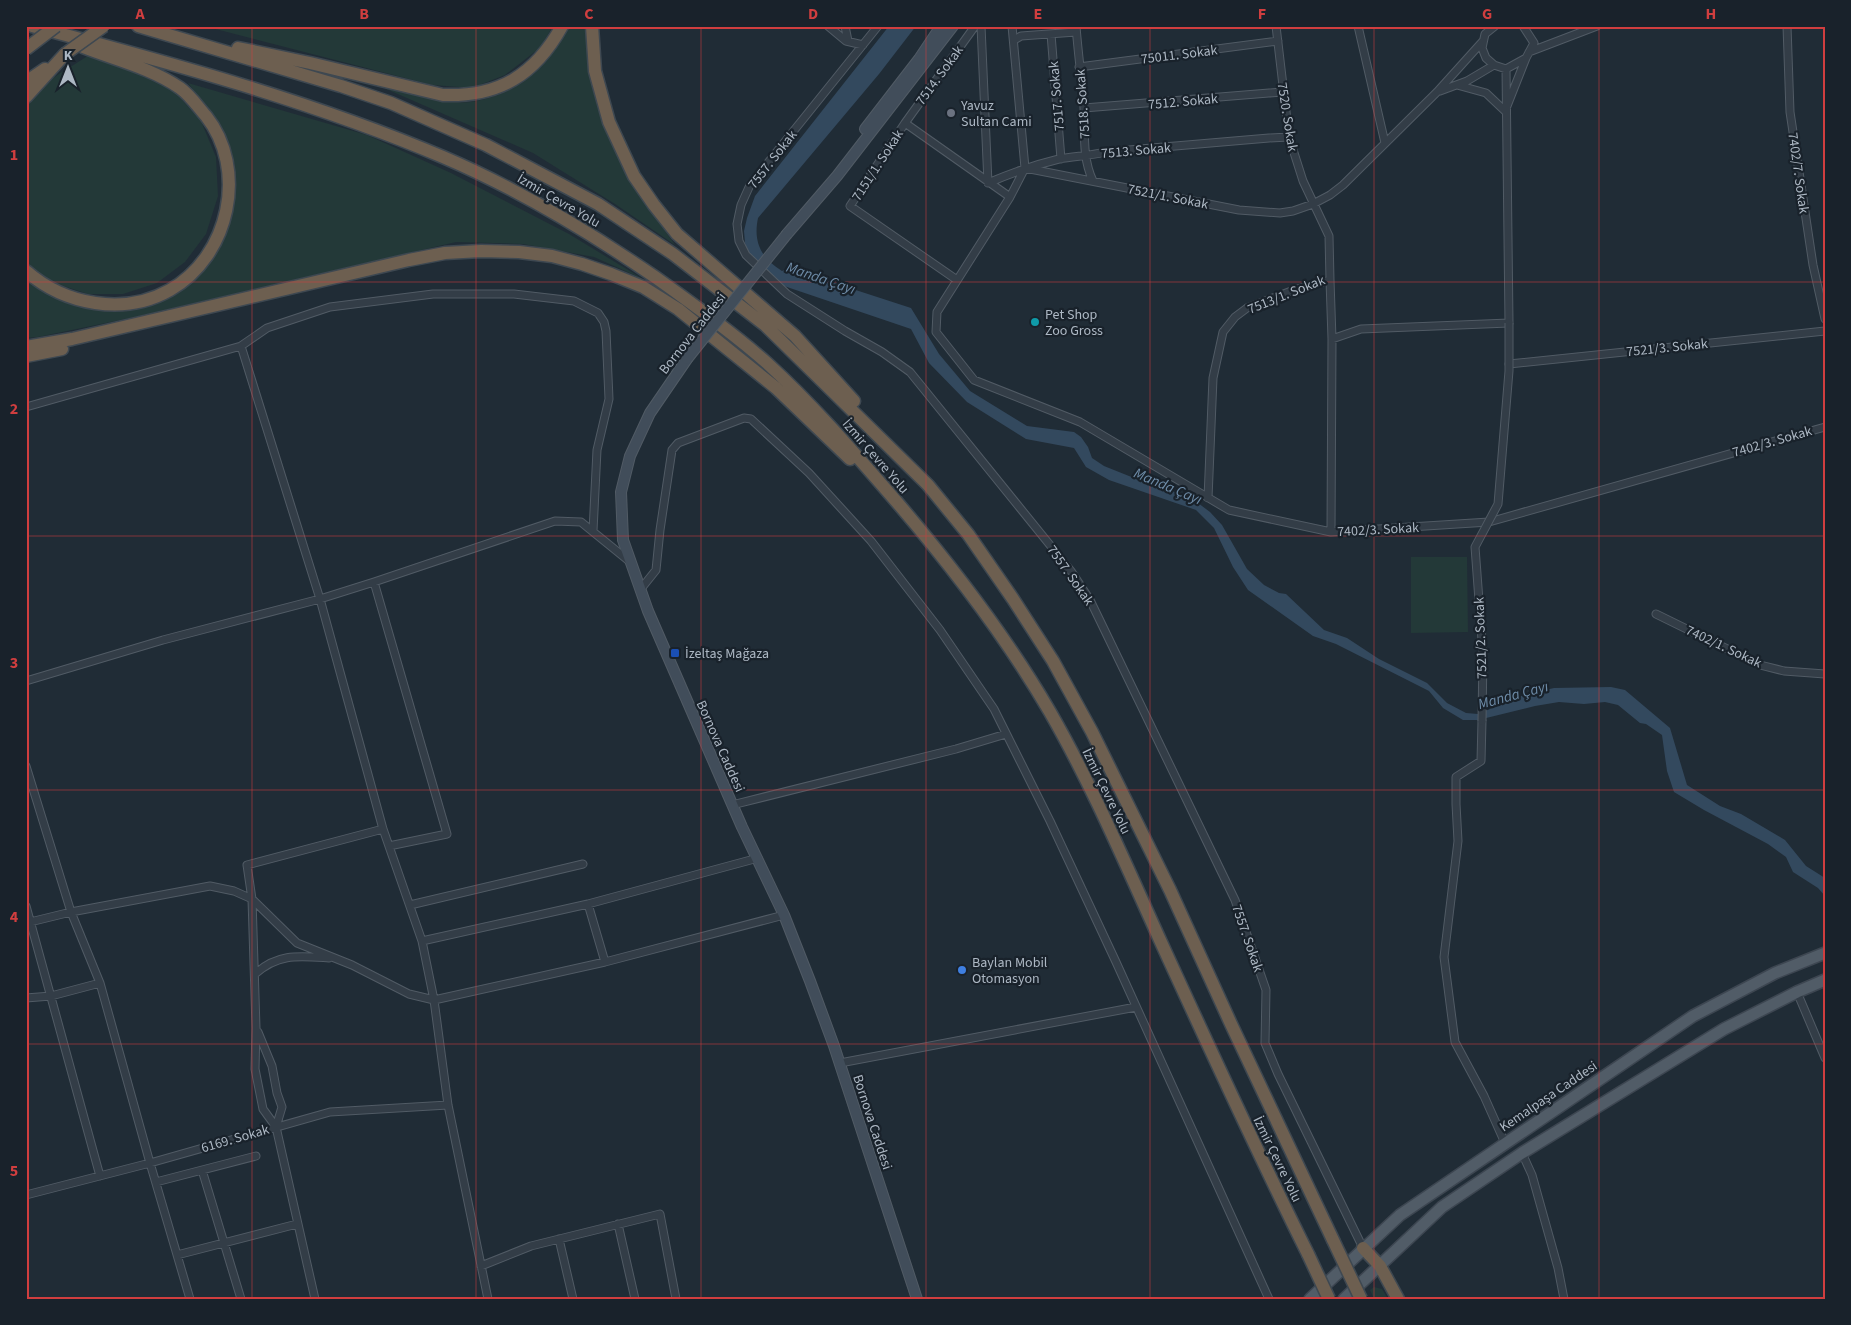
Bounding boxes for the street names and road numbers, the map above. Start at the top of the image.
street label: 75011. Sokak [1140,40,1219,70]
street label: 7514. Sokak [911,41,968,110]
street label: 7517. Sokak [1044,60,1070,132]
street label: 7518. Sokak [1071,68,1095,140]
street label: 7520. Sokak [1272,81,1302,153]
street label: 7512. Sokak [1147,89,1219,115]
street label: 7557. Sokak [743,126,802,193]
street label: 7151/1. Sokak [847,126,909,205]
street label: 7402/7. Sokak [1782,131,1814,215]
street label: 7513. Sokak [1100,138,1172,164]
street label: İzmir Çevre Yolu [513,169,604,233]
street label: 7521/1. Sokak [1126,179,1210,215]
street label: 7513/1. Sokak [1245,270,1328,320]
street label: Bornova Caddesi [654,289,731,379]
street label: 7521/3. Sokak [1625,334,1709,362]
street label: İzmir Çevre Yolu [837,415,913,498]
street label: 7402/3. Sokak [1730,421,1814,463]
street label: 7402/3. Sokak [1337,518,1419,542]
street label: 7557. Sokak [1042,541,1098,610]
street label: 7521/2. Sokak [1470,597,1492,679]
street label: 7402/1. Sokak [1682,621,1765,673]
street label: Bornova Caddesi [691,697,749,796]
street label: İzmir Çevre Yolu [1077,745,1136,838]
street label: 7557. Sokak [1226,902,1268,975]
street label: Kemalpaşa Caddesi [1496,1057,1602,1137]
street label: Bornova Caddesi [847,1072,897,1172]
street label: İzmir Çevre Yolu [1248,1113,1307,1206]
street label: 6169. Sokak [199,1120,272,1158]

